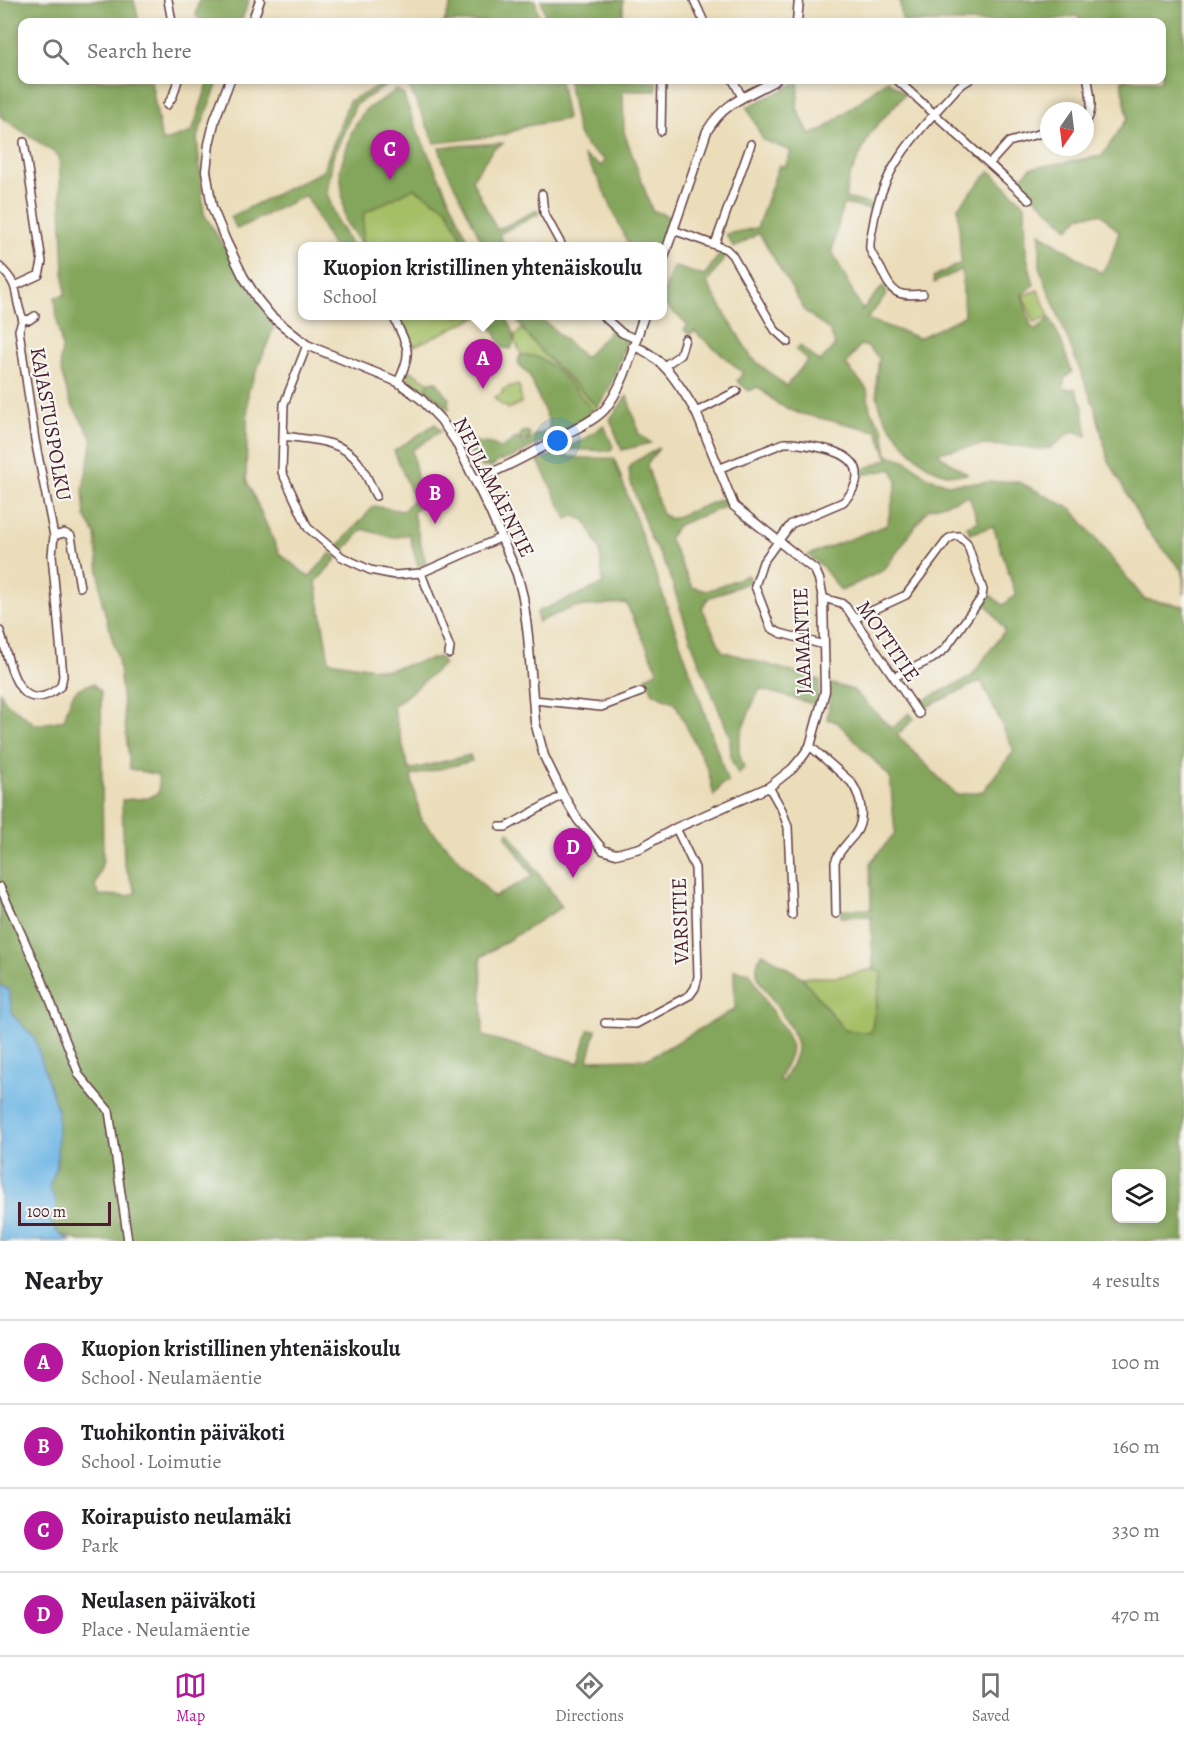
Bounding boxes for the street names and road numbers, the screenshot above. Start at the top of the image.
street label: KAJASTUSPOLKU [24,345,78,503]
street label: NEULAMÄENTIE [447,412,541,562]
street label: JAAMANTIE [786,587,818,695]
street label: MOTTITIE [850,595,926,687]
street label: VARSITIE [664,877,696,966]

